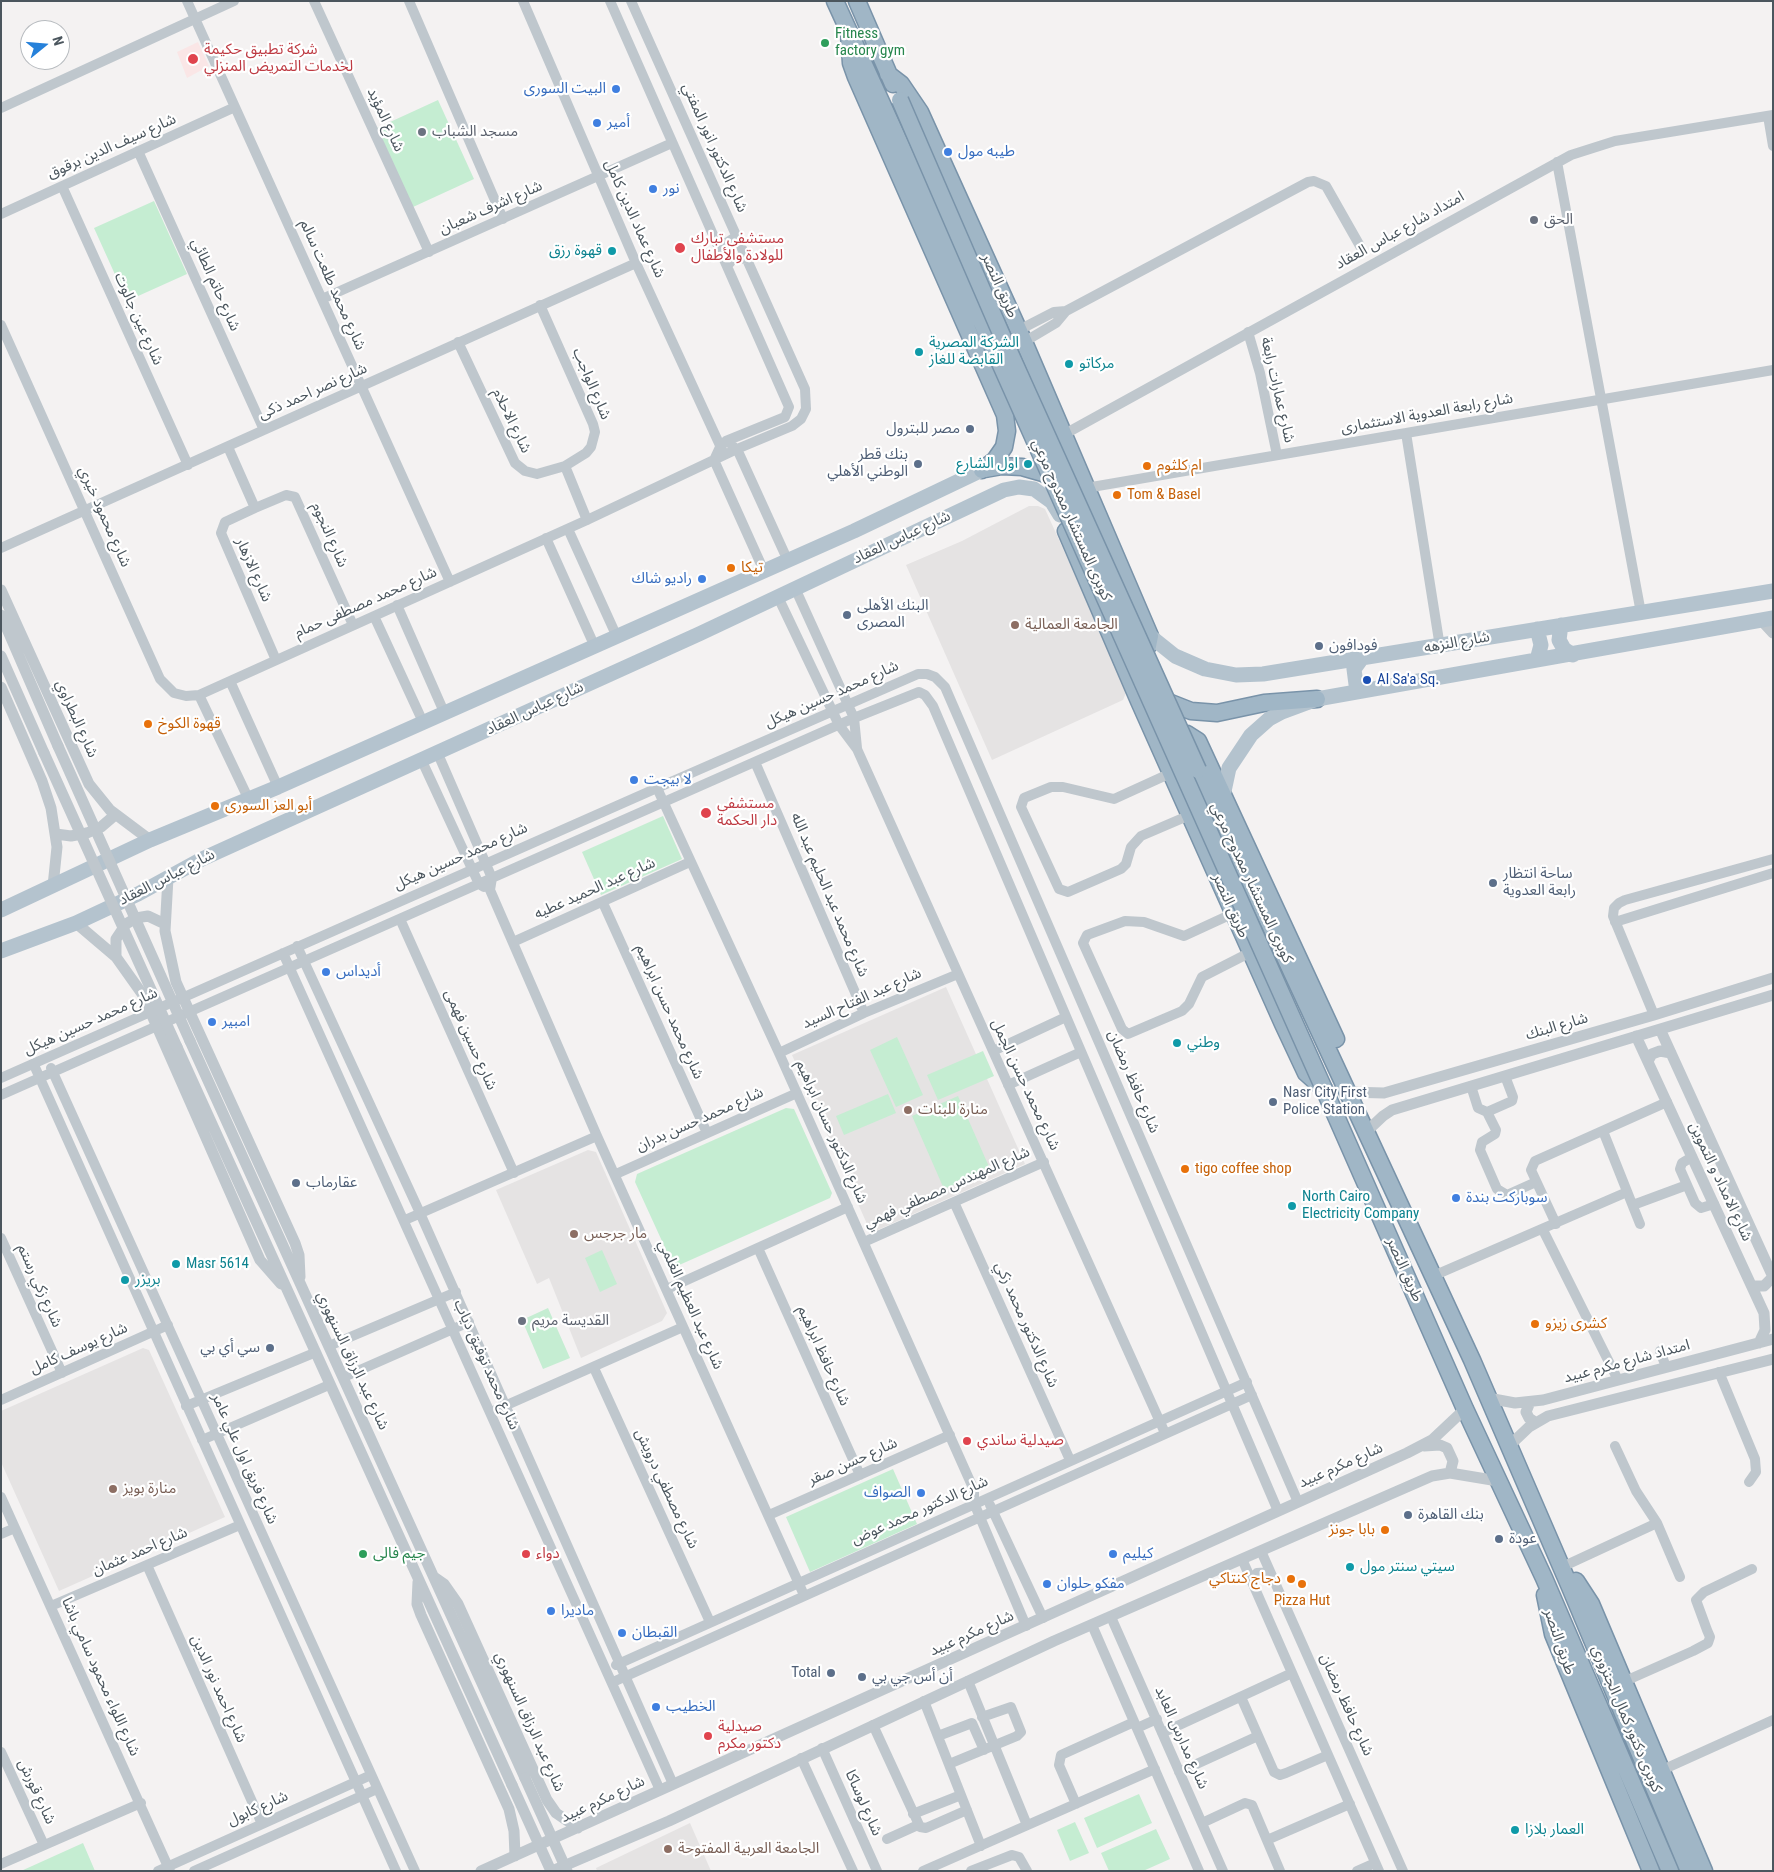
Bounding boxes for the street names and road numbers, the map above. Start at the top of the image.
street label: شارع الدكتور انور المفتي [677,80,751,216]
street label: شارع المؤيد [362,85,408,155]
street label: شارع سيف الدين برقوق [45,110,179,184]
street label: شارع عماد الدين كامل [600,157,668,281]
street label: شارع اشرف شعبان [437,177,545,239]
street label: امتداد شارع عباس العقاد [1332,188,1468,274]
street label: شارع محمد طلعت سالم [295,217,369,353]
street label: شارع حاتم الطائي [186,236,244,334]
street label: طريق النصر [977,251,1021,321]
street label: شارع عين جالوت [110,270,166,368]
street label: شارع عمارات رابعة [1256,335,1298,445]
street label: شارع الواجب [568,345,614,423]
street label: شارع نصر احمد ذكى [256,360,370,424]
street label: شارع الاحلام [488,386,534,456]
street label: شارع رابعة العدوية الاستثمارى [1340,390,1514,438]
street label: كوبرى المستشار ممدوح مرعي [1027,436,1115,604]
street label: شارع محمود خيري [74,464,134,570]
street label: شارع النجوم [307,500,351,570]
street label: شارع عباس العقاد [850,508,954,568]
street label: شارع الازهار [231,535,275,605]
street label: شارع محمد مصطفى حمام [292,563,440,643]
street label: شارع النزهه [1423,628,1491,658]
street label: شارع محمد حسين هيكل [762,657,902,733]
street label: شارع البطراوي [51,677,101,761]
street label: شارع عباس العقاد [483,679,587,739]
street label: كوبرى المستشار ممدوح مرعي [1206,800,1296,966]
street label: شارع محمد عبد الحليم عبد الله [786,810,872,980]
street label: شارع محمد حسين هيكل [391,819,531,895]
street label: شارع عباس العقاد [116,846,218,910]
street label: شارع عبد الحميد عطيه [532,854,658,924]
street label: طريق النصر [1208,871,1252,941]
street label: شارع محمد حسن ابراهيم [631,942,707,1082]
street label: شارع عبد الفتاح السيد [800,965,924,1033]
street label: شارع محمد حسين هيكل [21,984,161,1060]
street label: شارع حسين فهمى [440,987,500,1093]
street label: شارع البنك [1524,1009,1590,1045]
street label: شارع محمد حسن الجمل [987,1016,1063,1154]
street label: شارع حافظ رمضان [1103,1028,1163,1136]
street label: شارع الدكتور حسان ابراهيم [791,1058,871,1206]
street label: شارع محمد حسن بدران [634,1084,766,1156]
street label: شارع الامداد و التموين [1685,1120,1755,1244]
street label: شارع المهندس مصطفي فهمي [861,1143,1033,1233]
street label: طريق النصر [1382,1235,1426,1305]
street label: شارع عبد العظيم الغلمي [653,1238,727,1372]
street label: شارع زكي رستم [13,1242,65,1330]
street label: شارع الدكتور محمد زكي [990,1259,1062,1391]
street label: شارع عبد الرزاق السنهوري [312,1289,392,1433]
street label: شارع محمد توفيق دياب [449,1297,523,1433]
street label: شارع حافظ ابراهيم [793,1303,853,1409]
street label: شارع يوسف كامل [27,1319,131,1379]
street label: امتداد شارع مكرم عبيد [1562,1337,1692,1387]
street label: شارع فريق اول علي عامر [207,1391,281,1527]
street label: شارع مصطفي درويش [630,1426,702,1552]
street label: شارع حسن صقر [806,1434,900,1490]
street label: شارع مكرم عبيد [1296,1439,1386,1493]
street label: شارع الدكتور محمد عوض [849,1473,991,1549]
street label: شارع احمد عثمان [90,1524,190,1580]
street label: شارع اللواء محمود سامي باشا [57,1595,143,1759]
street label: شارع مكرم عبيد [927,1607,1017,1661]
street label: طريق النصر [1539,1607,1579,1677]
street label: شارع احمد نور الدين [186,1632,250,1746]
street label: كوبرى دكتور كمال الجنزوري [1587,1643,1665,1795]
street label: شارع عبد الرزاق السنهوري [490,1649,568,1795]
street label: شارع حافظ رمضان [1315,1651,1377,1759]
street label: شارع مدارس العابد [1150,1684,1212,1792]
street label: شارع قورش [13,1757,59,1827]
street label: شارع لوساكا [840,1767,886,1839]
street label: شارع مكرم عبيد [558,1773,648,1827]
street label: شارع كابول [225,1788,291,1830]

